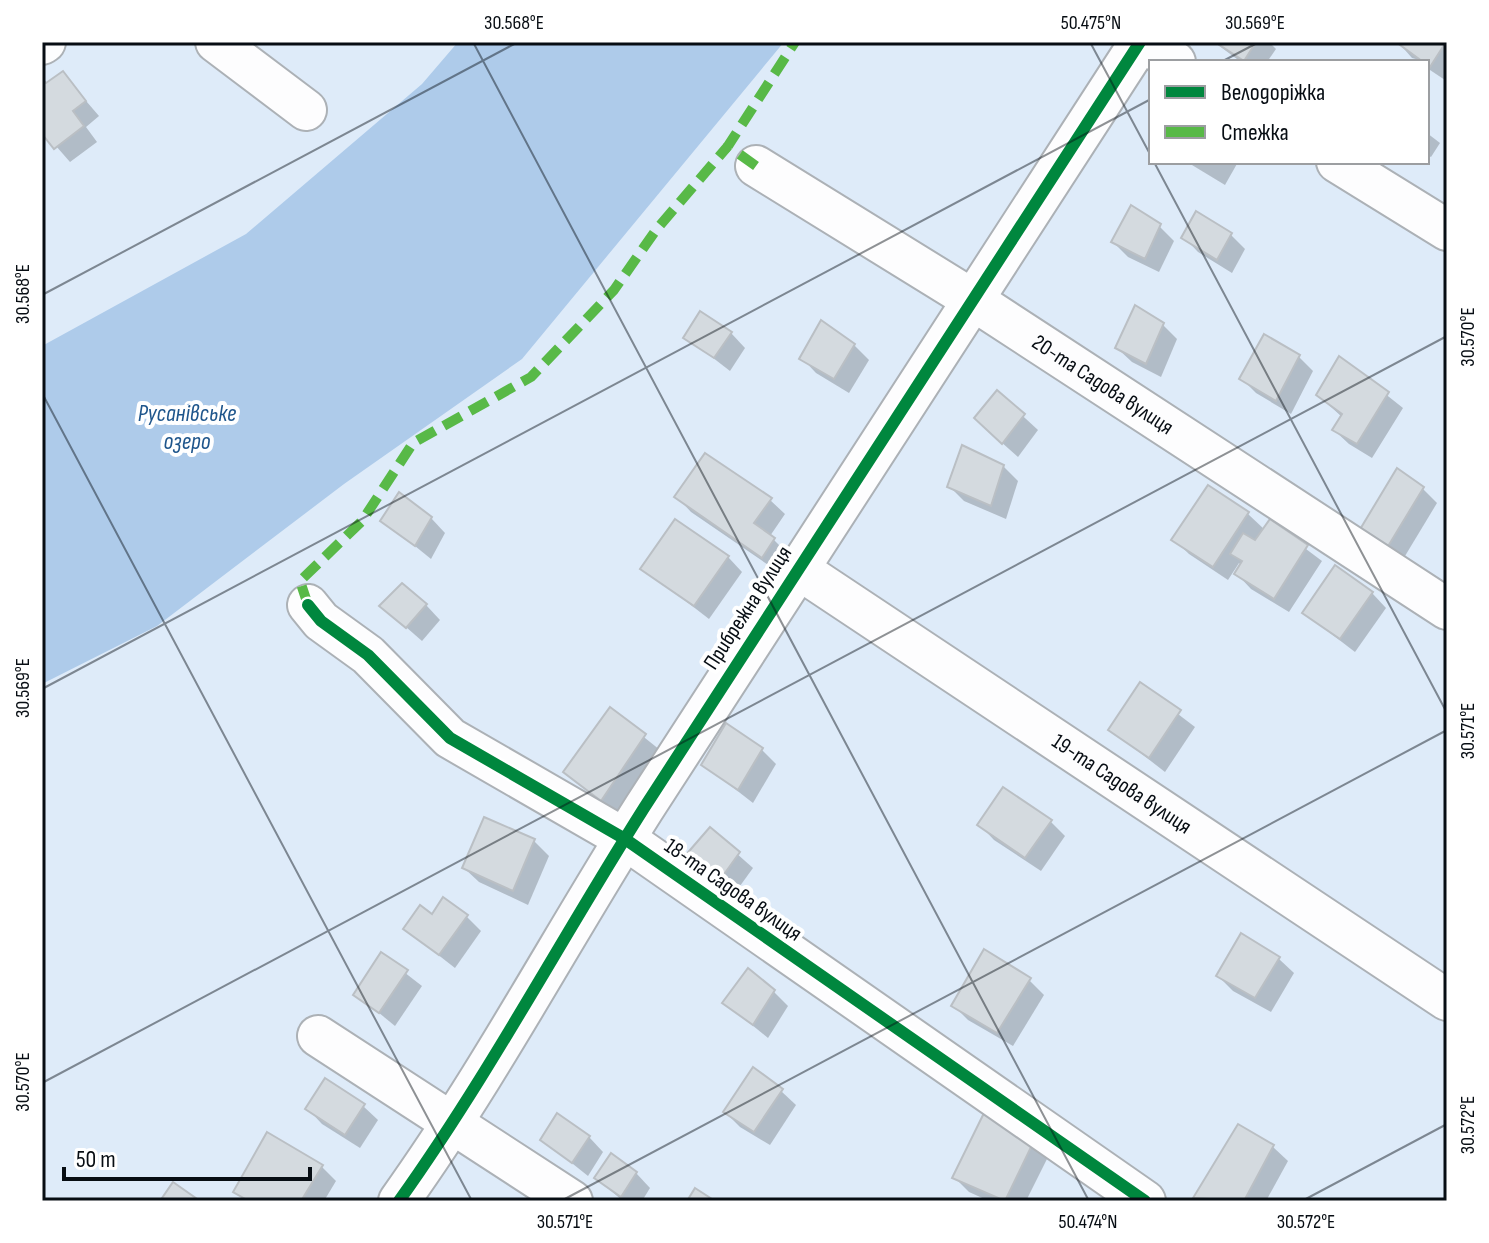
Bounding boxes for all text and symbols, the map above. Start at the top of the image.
text: 30.568°E [484,11,544,35]
text: 50.475°N [1061,11,1121,35]
text: 30.569°E [1225,11,1285,35]
legend [1149,60,1429,164]
text: Велодоріжка [1221,78,1325,107]
text: Стежка [1221,118,1289,147]
text: 30.568°E [11,264,35,324]
text: 30.570°E [1456,307,1480,367]
street label: 20-та Садова вулиця [1027,329,1179,441]
water label: Русанівське озеро [138,399,236,456]
street label: Прибрежна вулиця [698,541,798,675]
text: 30.569°E [11,658,35,718]
text: 30.571°E [1456,703,1480,759]
street label: 19-та Садова вулиця [1047,728,1197,840]
street label: 18-та Садова вулиця [659,833,807,947]
text: 30.570°E [11,1052,35,1112]
text: 30.572°E [1456,1096,1480,1154]
scale bar [64,1131,310,1181]
text: 50 m [76,1145,116,1174]
text: 30.571°E [537,1210,593,1234]
text: 50.474°N [1059,1210,1118,1234]
text: 30.572°E [1277,1210,1335,1234]

